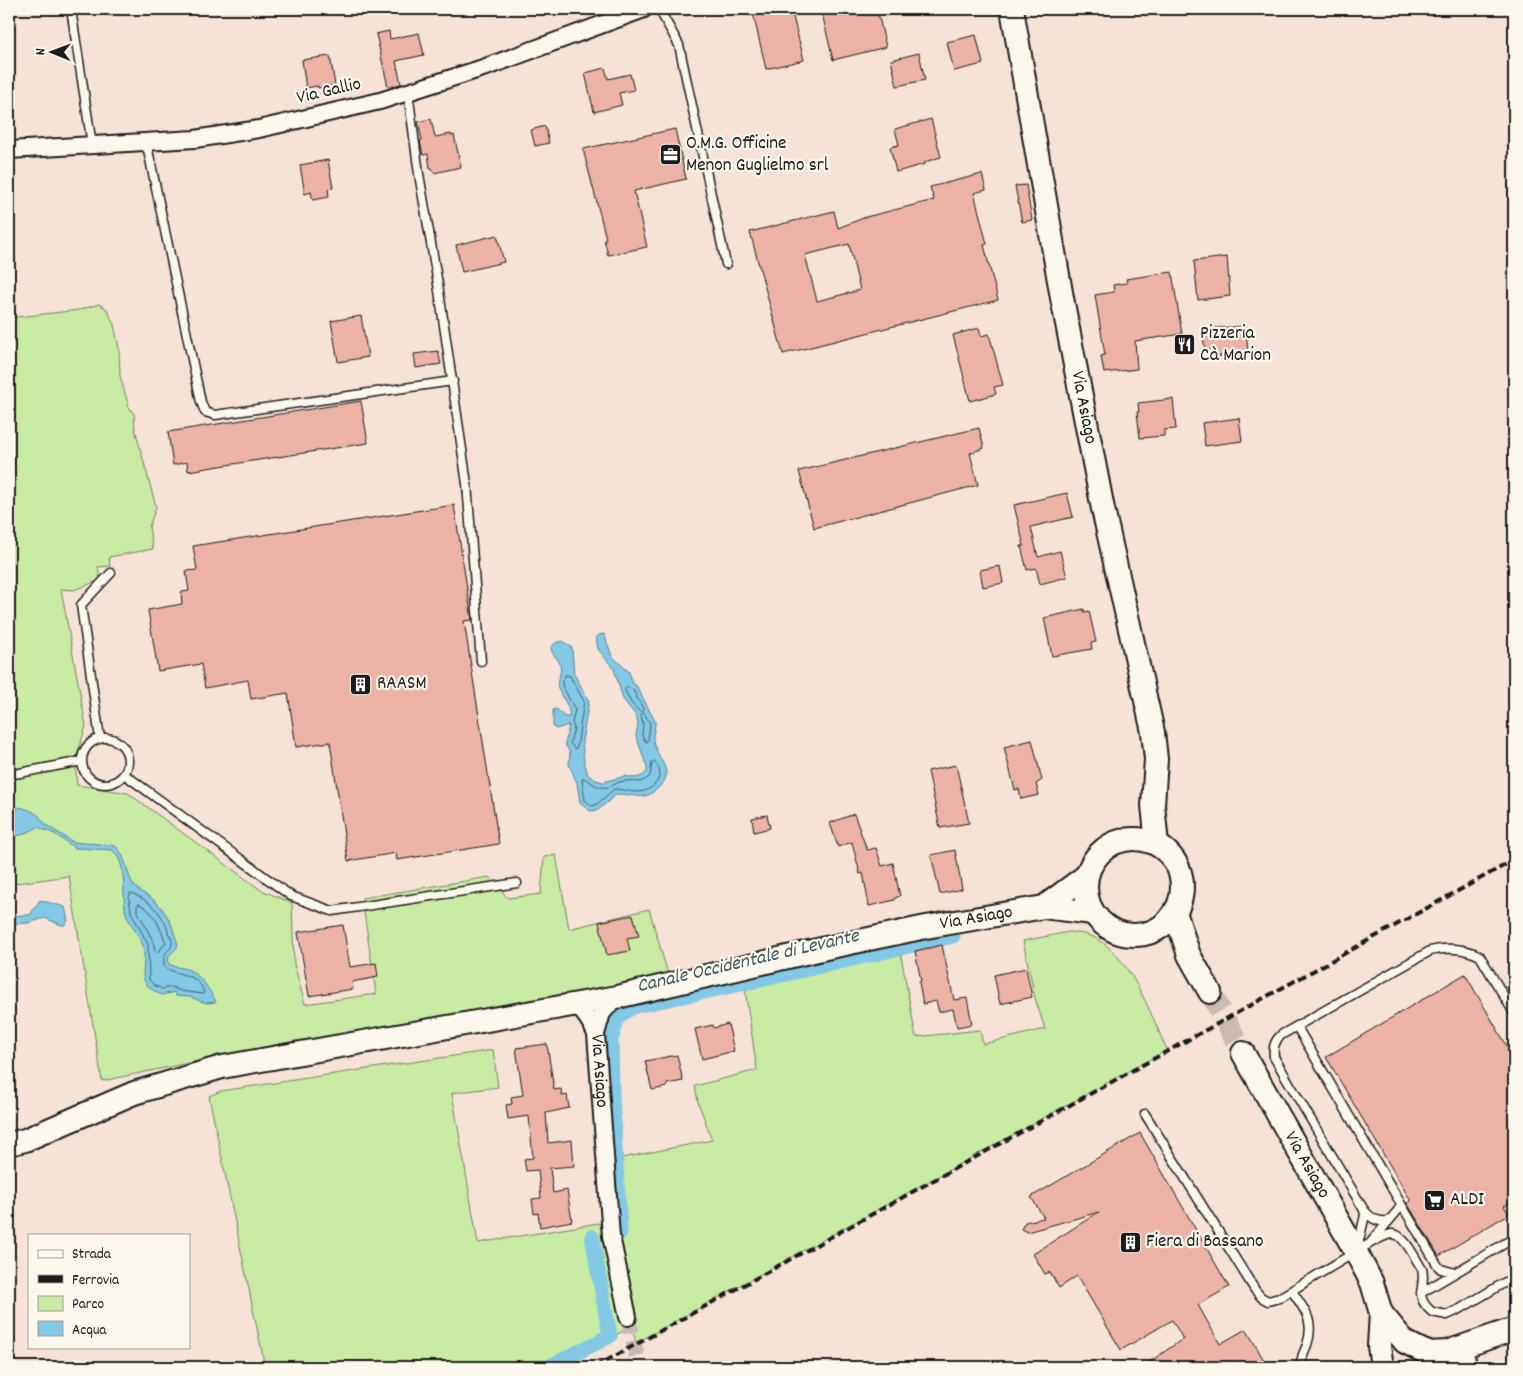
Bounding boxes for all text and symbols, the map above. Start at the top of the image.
north arrow [28,28,78,78]
text: N [31,48,51,55]
street label: Via Gallio [294,71,364,113]
place label: O.M.G. Officine Menon Guglielmo srl [686,131,829,180]
office icon: O.M.G. Officine Menon Guglielmo srl [658,143,682,167]
place label: Pizzeria Cà Marion [1200,321,1271,370]
restaurant icon: Pizzeria Cà Marion [1172,333,1196,357]
street label: Via Asiago [1063,369,1104,446]
place label: RAASM [377,671,427,698]
building icon: RAASM [349,672,373,696]
street label: Via Asiago [938,899,1015,938]
water label: Canale Occidentale di Levante [634,923,863,1001]
street label: Via Asiago [583,1033,615,1109]
street label: Via Asiago [1277,1127,1337,1204]
place label: ALDI [1450,1187,1484,1214]
supermarket icon: ALDI [1422,1188,1446,1212]
place label: Fiera di Bassano [1146,1229,1263,1256]
building icon: Fiera di Bassano [1118,1230,1142,1254]
legend [28,1234,190,1348]
text: Strada [72,1244,112,1266]
text: Ferrovia [72,1270,120,1292]
text: Parco [72,1294,104,1316]
text: Acqua [72,1320,107,1342]

